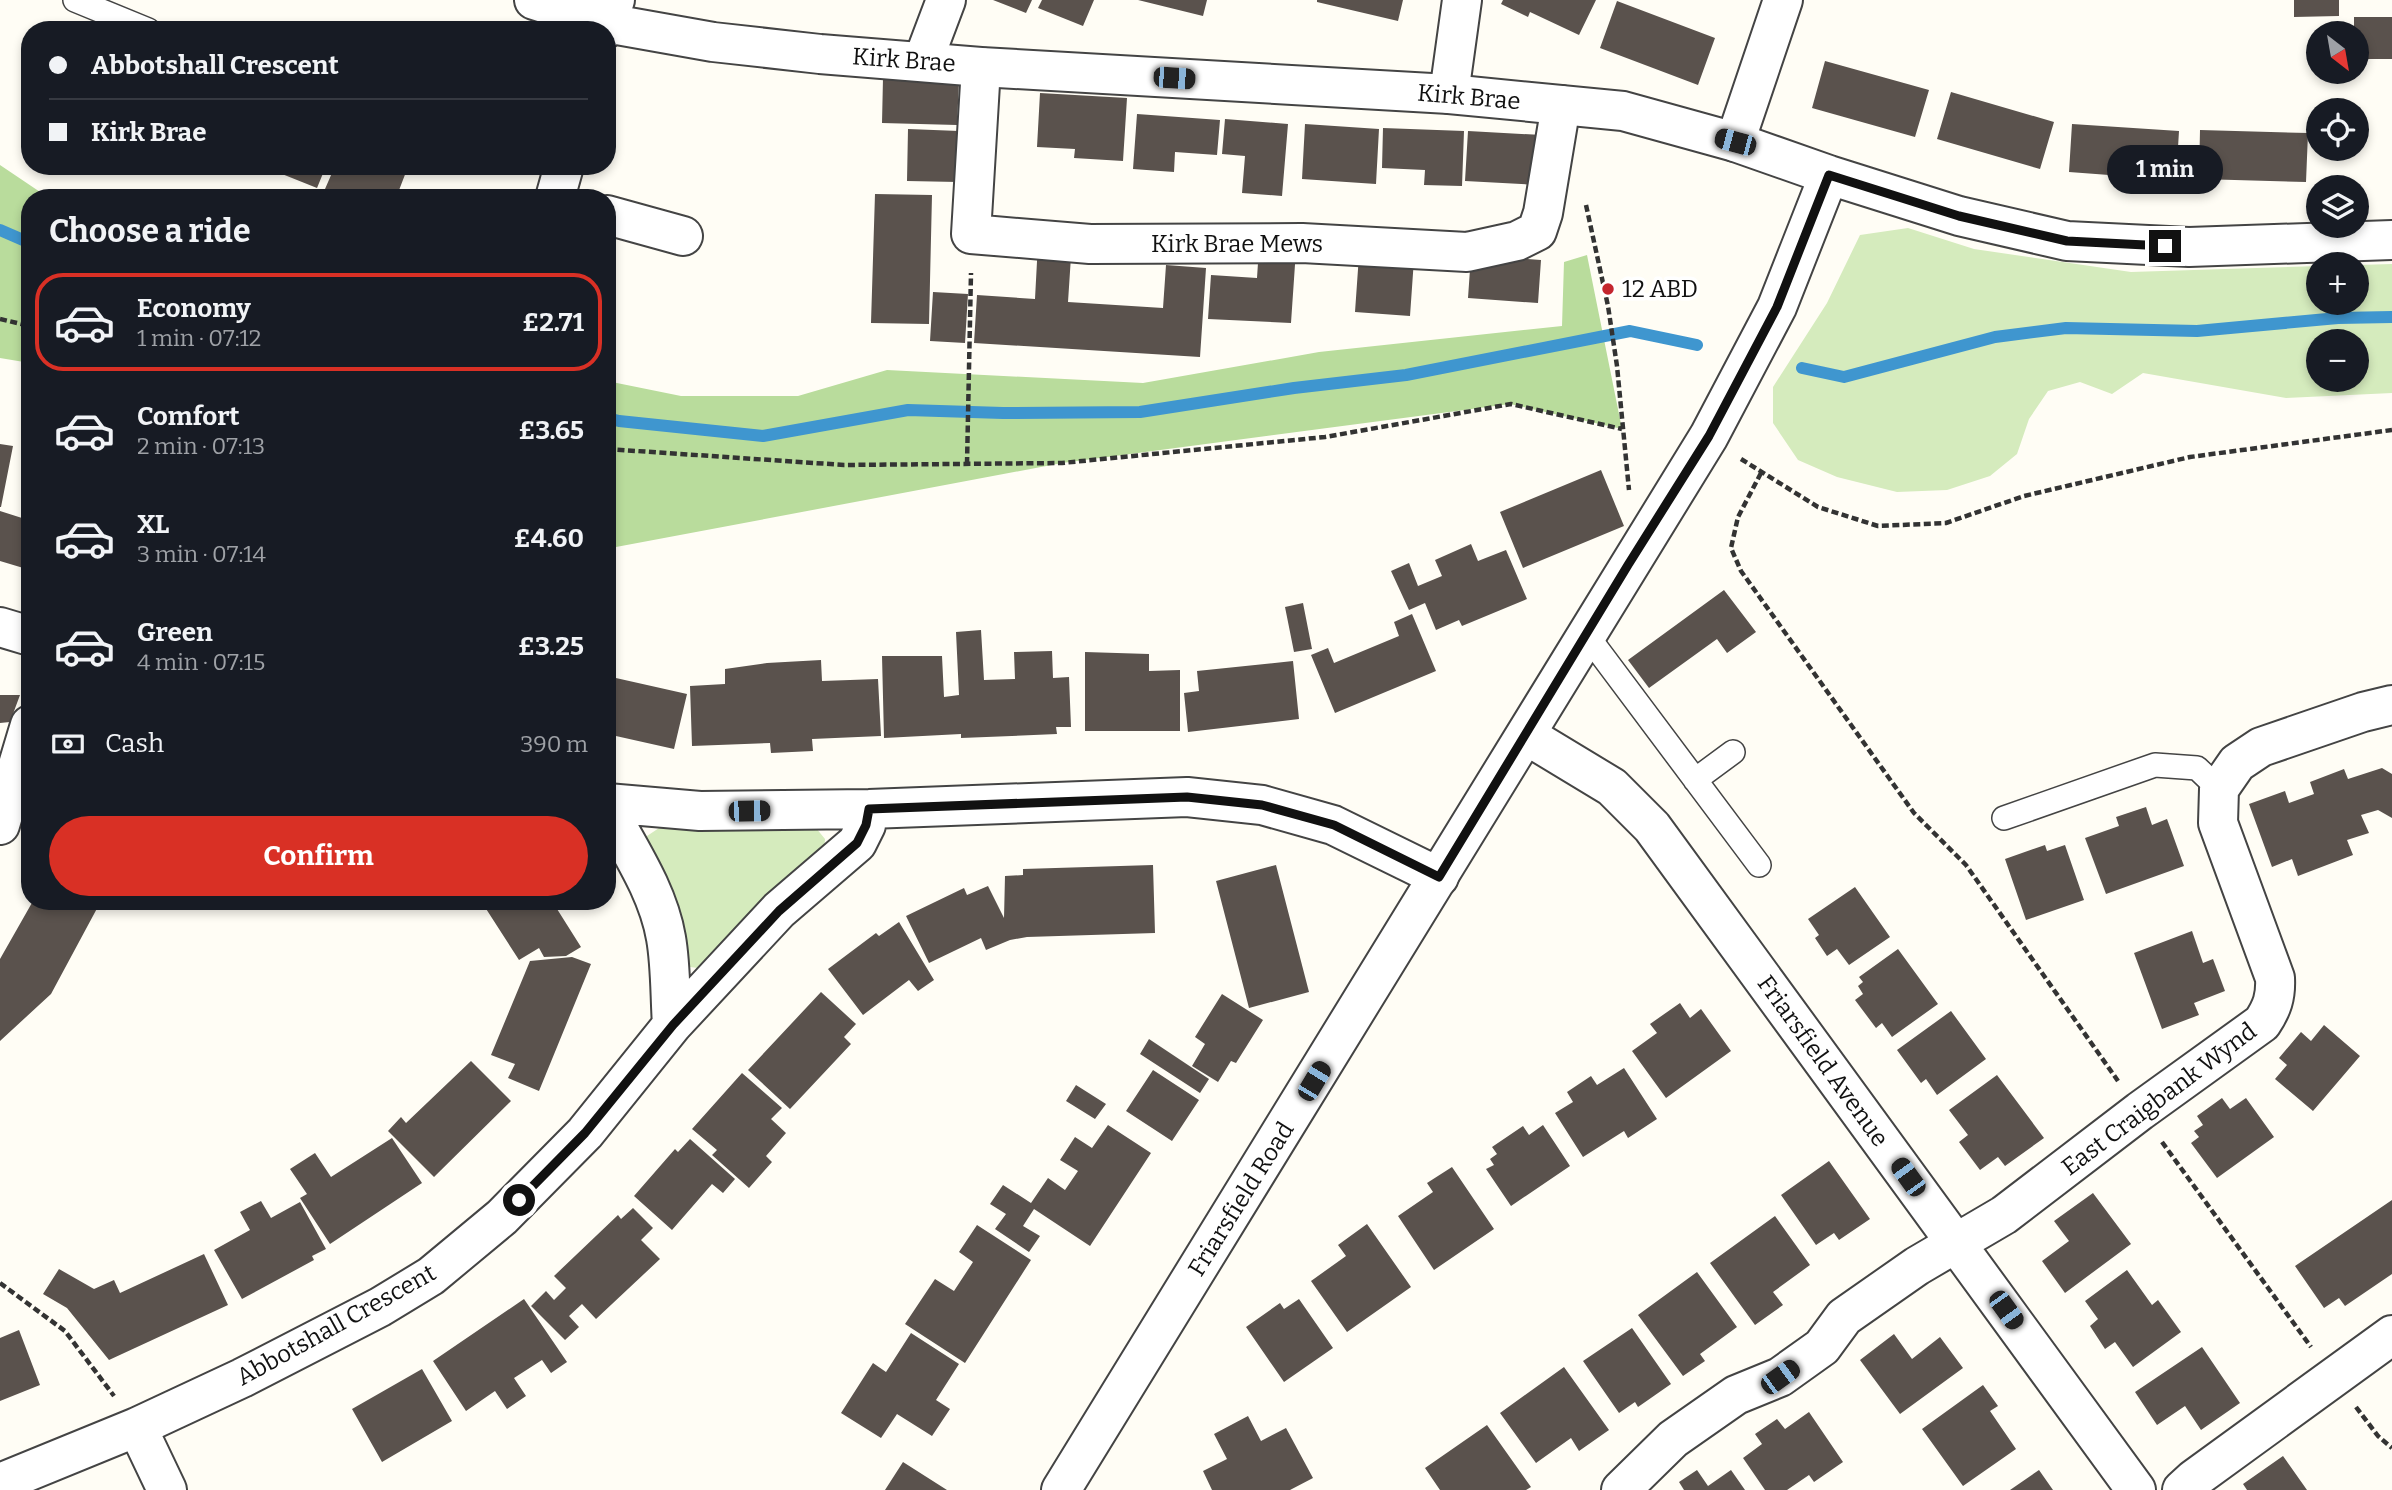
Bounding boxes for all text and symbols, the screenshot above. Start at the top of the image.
north arrow [2306,21,2370,84]
map controls [2306,21,2369,392]
street label: Kirk Brae [851,42,957,78]
text: Abbotshall Crescent [91,50,339,81]
car [1153,66,1196,90]
street label: Kirk Brae [1416,79,1522,115]
button: locate [2306,98,2369,161]
text: Kirk Brae [91,117,206,148]
car [1712,126,1759,158]
callout: 1 min [2107,145,2223,194]
text: 1 min [2136,155,2194,183]
button: layers [2306,175,2369,238]
text: Choose a ride [49,212,250,250]
street label: Kirk Brae Mews [1151,230,1323,258]
route end [2149,230,2181,262]
button: + [2306,252,2369,315]
place label: 12 ABD [1622,275,1698,303]
marker: 12 ABD [1600,281,1616,297]
icon: car [53,291,116,354]
text: Economy [137,293,251,324]
text: £2.71 [522,307,584,338]
text: 1 min · 07:12 [137,324,261,352]
button: − [2306,329,2369,392]
icon: car [53,399,116,462]
text: Comfort [137,401,240,432]
text: £3.65 [518,415,584,446]
text: 2 min · 07:13 [137,432,265,460]
icon: car [53,507,116,570]
text: XL [137,509,169,540]
text: £4.60 [514,523,584,554]
text: 3 min · 07:14 [137,540,266,568]
icon: car [53,615,116,678]
text: Green [137,617,213,648]
text: £3.25 [518,631,584,662]
text: 4 min · 07:15 [137,648,265,676]
icon: cash [49,725,87,763]
text: Cash [105,728,164,759]
text: 390 m [520,730,588,758]
car [728,800,771,822]
button: Confirm [49,816,588,896]
street label: Friarsfield Avenue [1752,970,1894,1152]
street label: East Craigbank Wynd [2056,1017,2262,1181]
car [1295,1058,1334,1104]
street label: Friarsfield Road [1182,1117,1300,1281]
car [1888,1154,1929,1200]
route start [503,1184,535,1216]
street label: Abbotshall Crescent [232,1259,441,1391]
car [1986,1287,2027,1333]
car [1757,1356,1804,1398]

